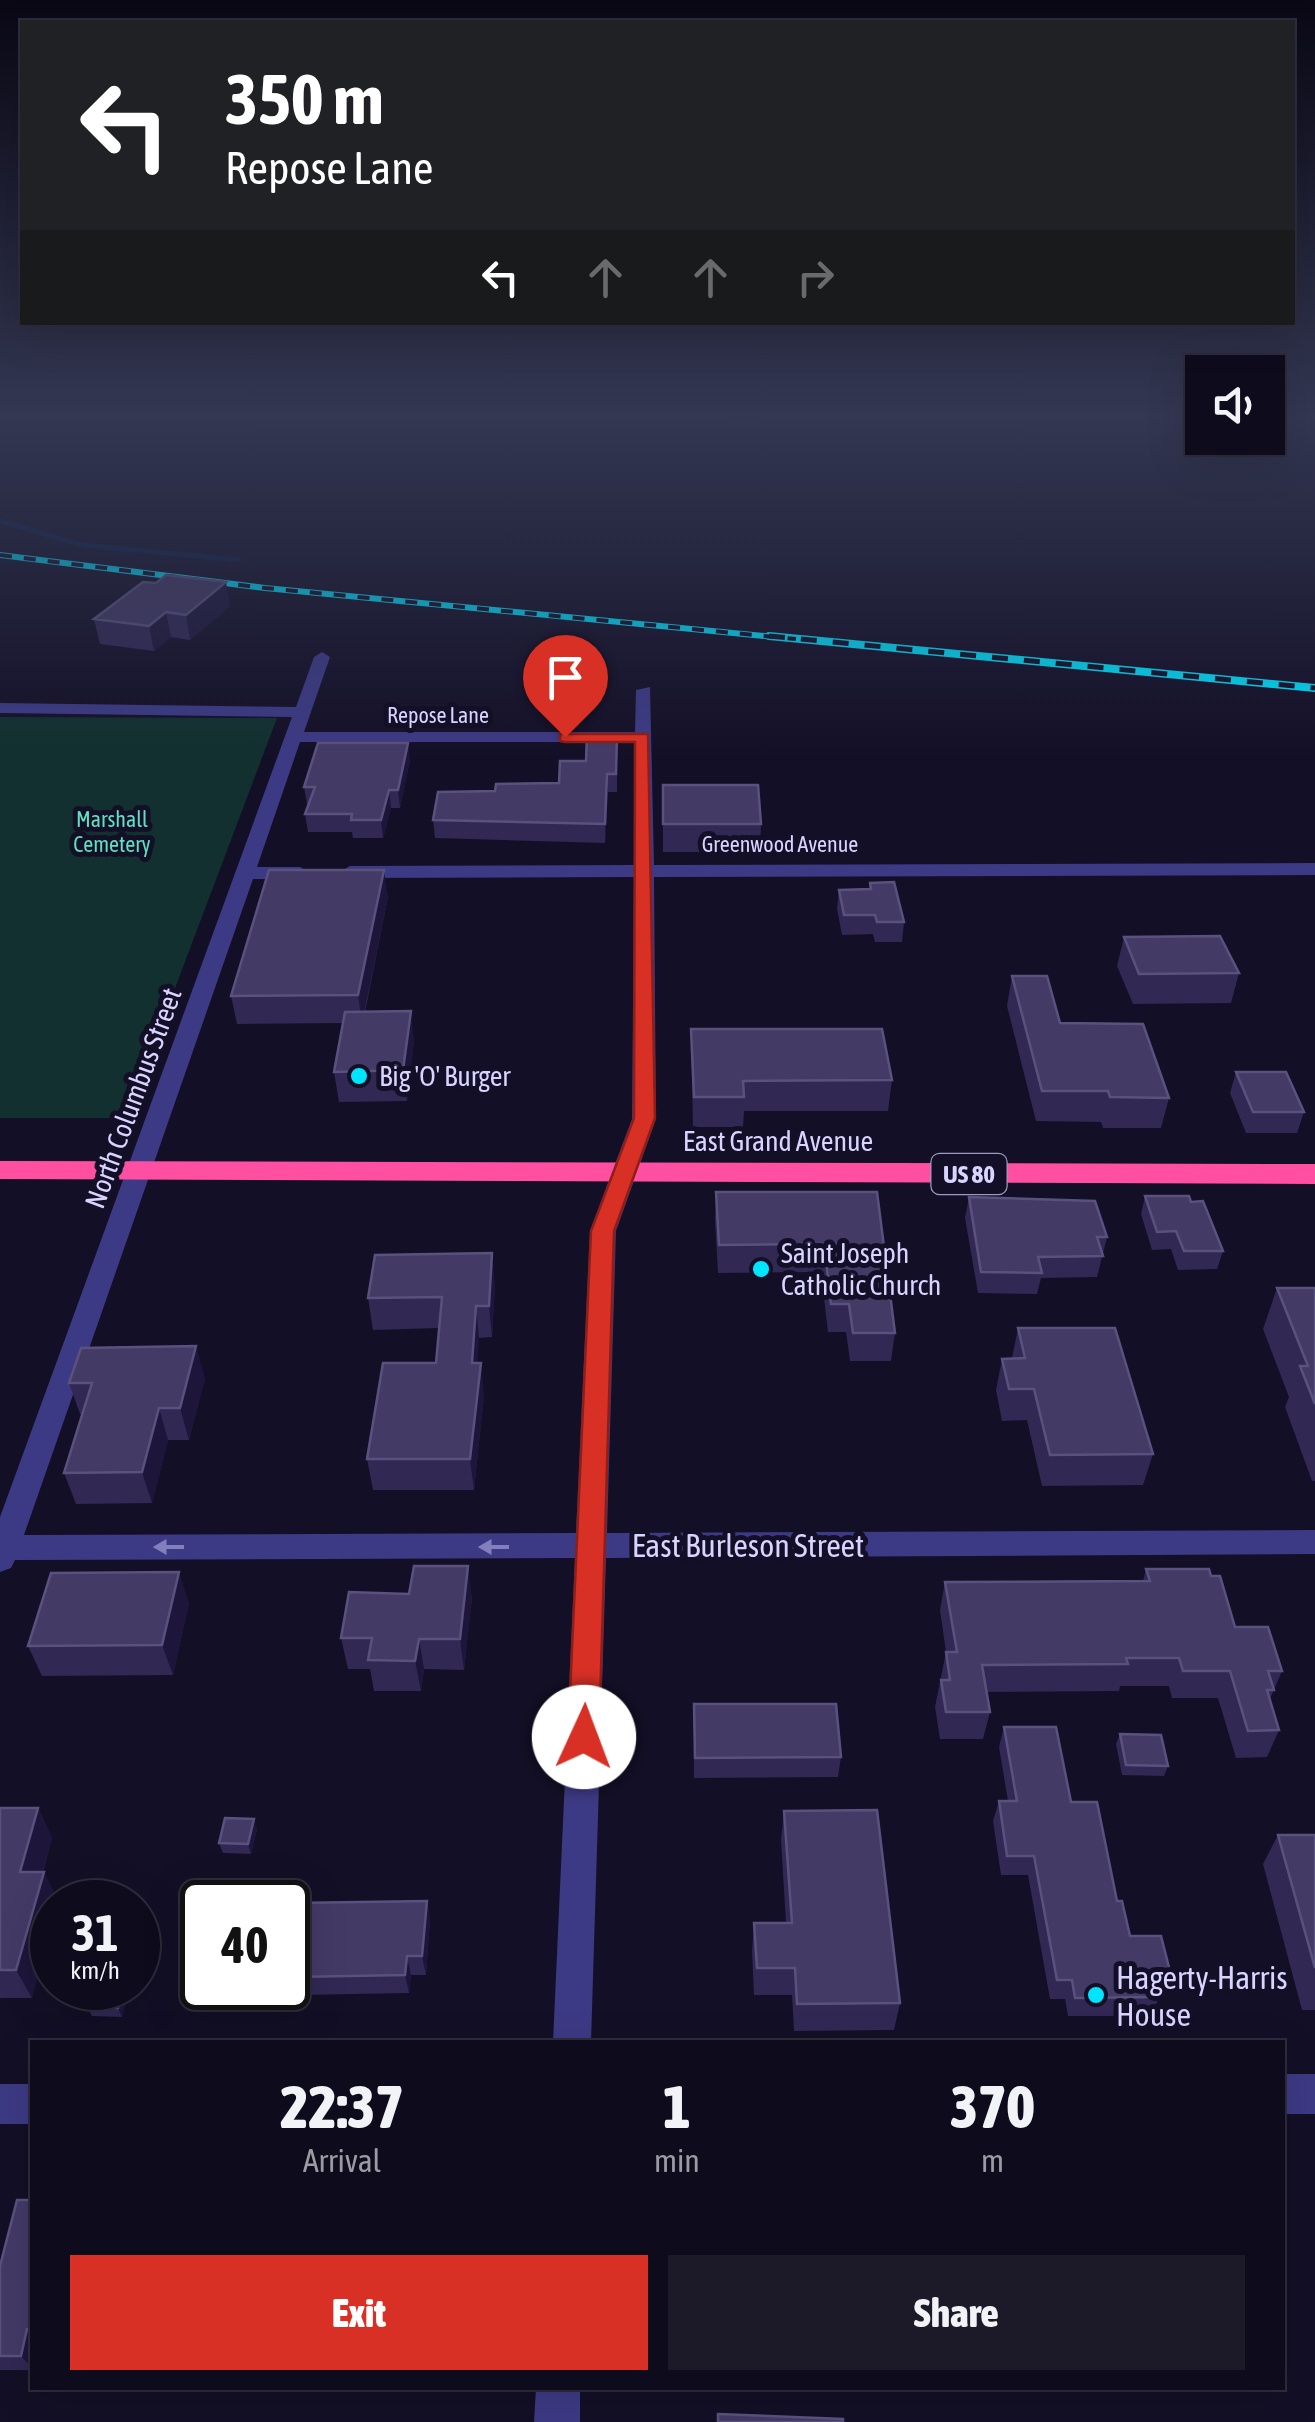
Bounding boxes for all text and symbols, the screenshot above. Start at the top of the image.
text: 350 m [225,59,384,139]
icon: left [60,60,190,190]
text: Repose Lane [225,142,434,194]
icon: left [473,250,528,305]
icon: ahead [578,250,633,305]
icon: ahead [683,250,738,305]
icon: right [788,250,843,305]
map controls [1185,355,1285,455]
button: sound [1185,355,1285,455]
pin [523,635,608,738]
icon: arrive [538,650,593,705]
street label: Repose Lane [387,702,489,728]
park label: Marshall Cemetery [73,806,151,857]
street label: Greenwood Avenue [702,831,858,857]
street label: North Columbus Street [78,984,188,1212]
place label: Big 'O' Burger [379,1060,511,1092]
marker: Big 'O' Burger [348,1065,370,1087]
street label: East Grand Avenue [683,1125,873,1157]
road number: US 80 [932,1154,1006,1194]
place label: Saint Joseph Catholic Church [781,1237,941,1301]
marker: Saint Joseph Catholic Church [750,1258,772,1280]
street label: East Burleson Street [632,1527,864,1564]
one-way arrow [152,1539,184,1555]
one-way arrow [477,1539,509,1555]
position arrow [532,1685,636,1789]
speed limit sign: 40 [180,1880,310,2010]
text: 31 [71,1904,118,1962]
text: km/h [70,1956,120,1984]
place label: Hagerty-Harris House [1116,1959,1288,2033]
marker: Hagerty-Harris House [1085,1984,1107,2006]
text: 22:37 [280,2072,404,2141]
text: 1 [663,2072,691,2141]
text: 370 [950,2072,1035,2141]
text: Arrival [303,2142,381,2179]
text: min [654,2142,700,2179]
text: m [981,2142,1004,2179]
button: Exit [70,2255,648,2370]
button: Share [668,2255,1245,2370]

